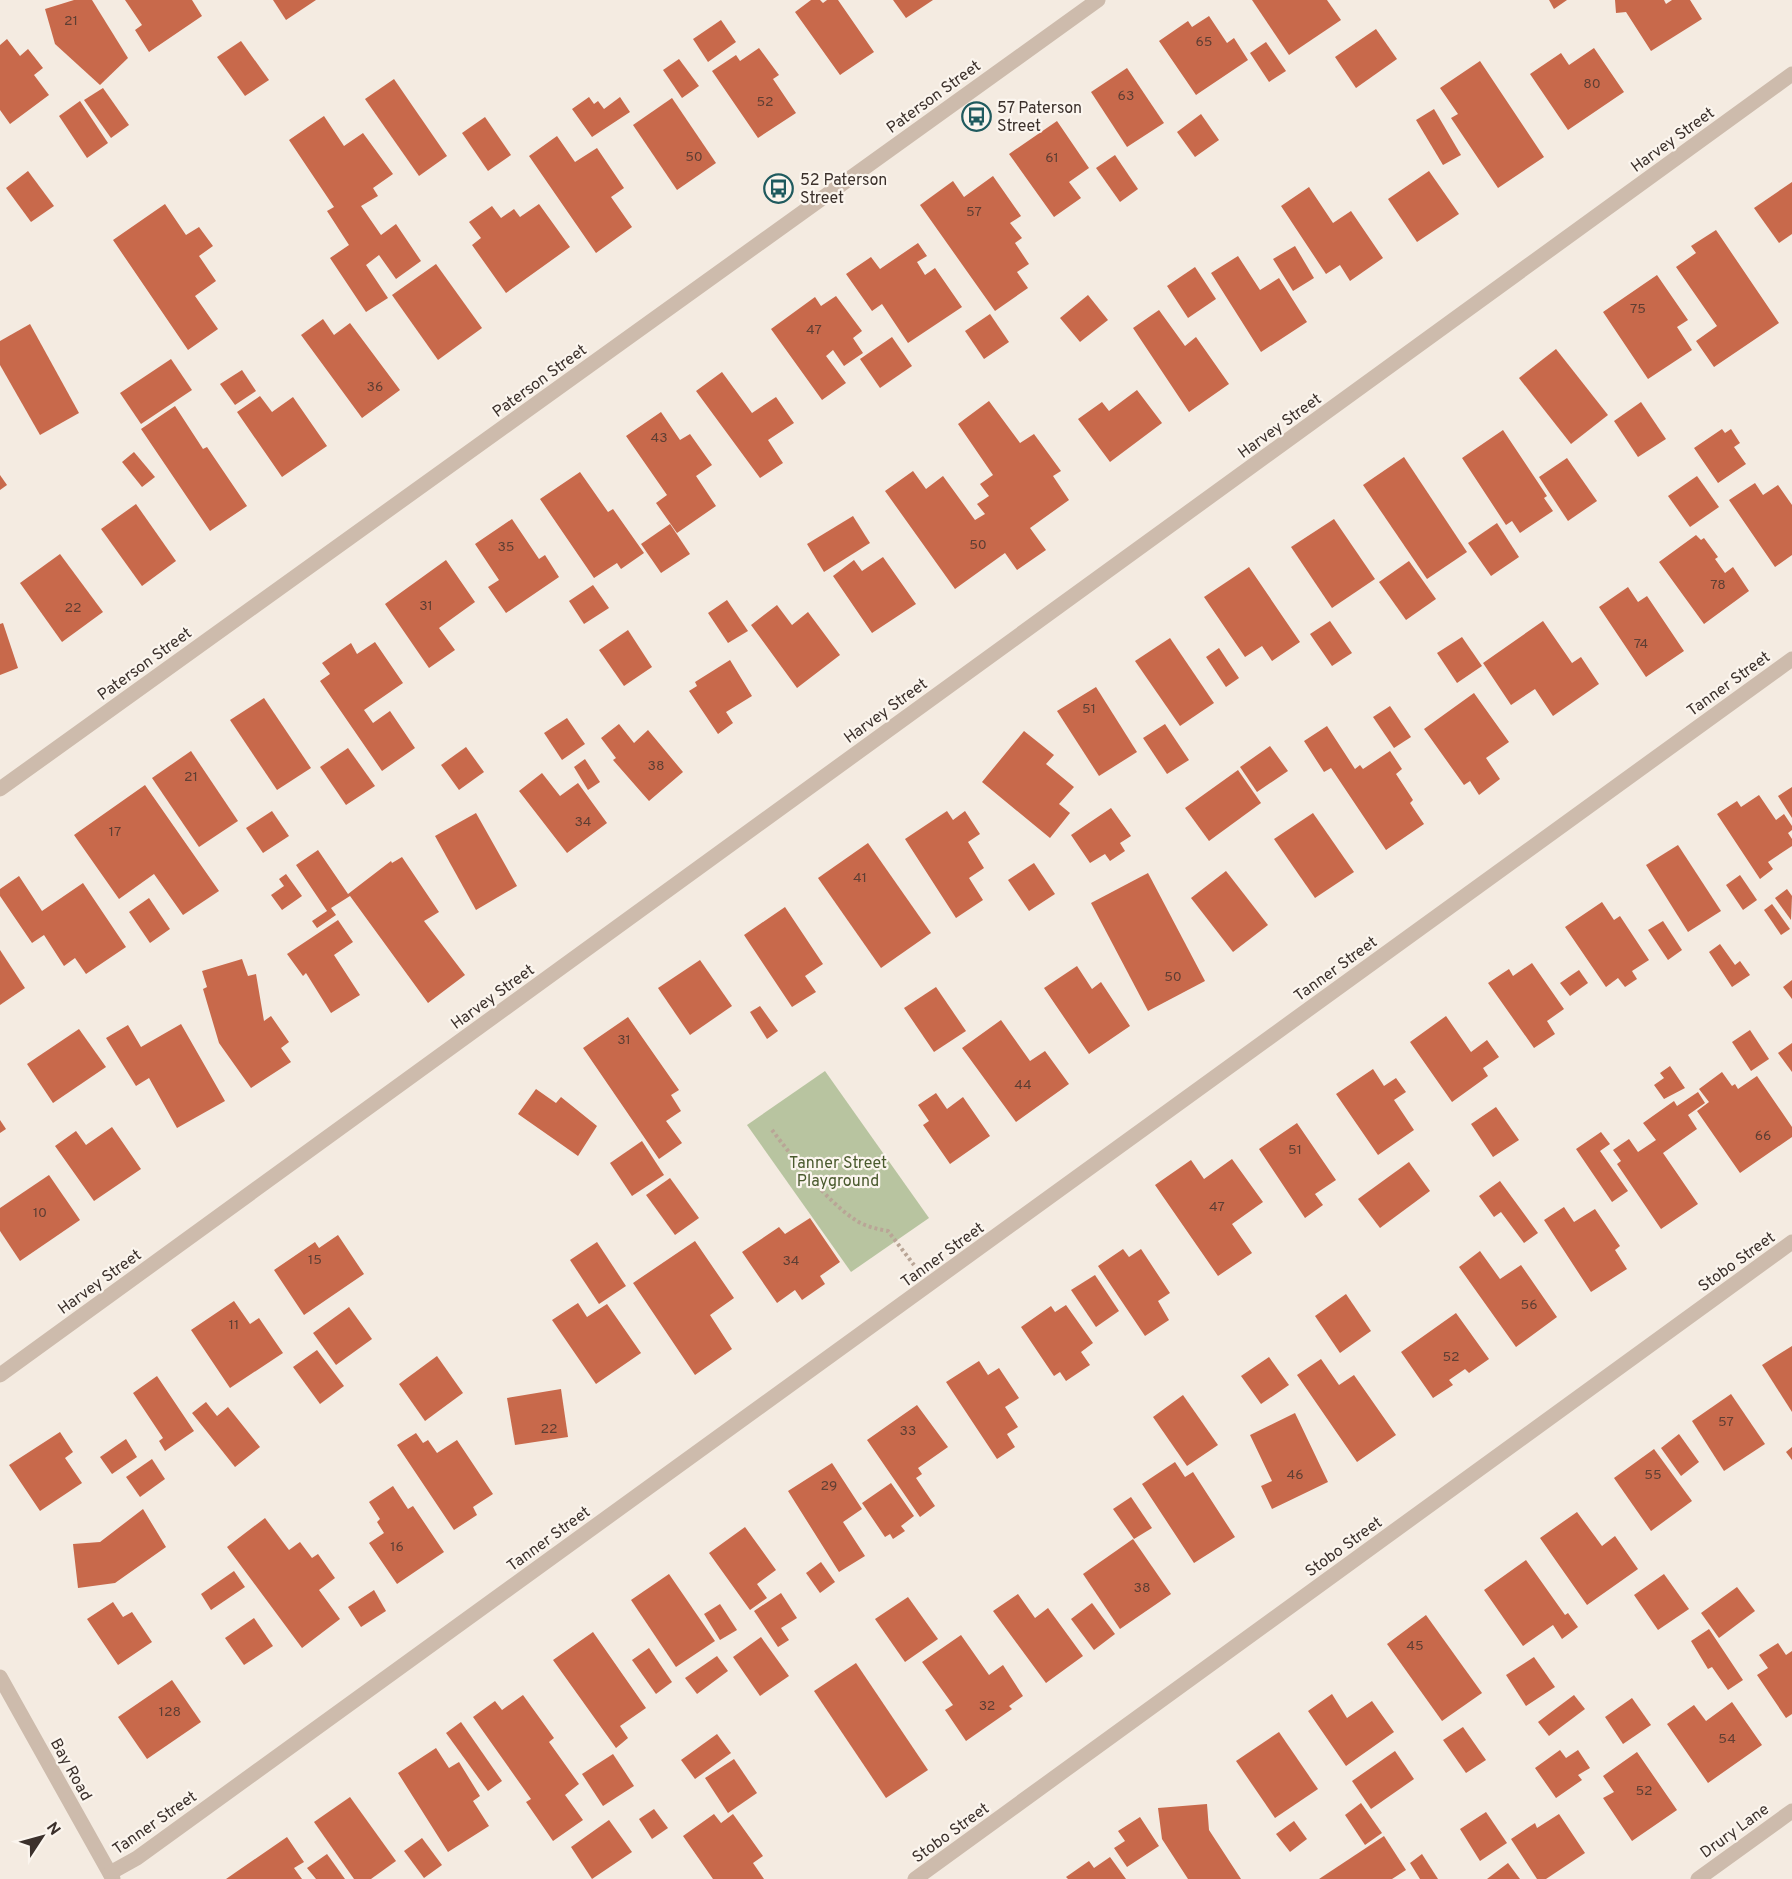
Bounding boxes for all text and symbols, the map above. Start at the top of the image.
house number: 21 [64,13,78,30]
house number: 65 [1195,34,1213,51]
street label: Paterson Street [883,57,985,139]
house number: 80 [1583,76,1601,93]
house number: 63 [1118,88,1134,105]
house number: 52 [756,94,774,111]
place label: 57 Paterson Street [997,99,1082,137]
bus stop icon: 57 Paterson Street [960,100,992,132]
street label: Harvey Street [1627,104,1719,178]
house number: 50 [685,149,703,166]
house number: 61 [1045,150,1059,167]
place label: 52 Paterson Street [800,171,887,209]
bus stop icon: 52 Paterson Street [763,172,795,204]
house number: 57 [966,204,982,221]
house number: 75 [1630,301,1646,318]
house number: 47 [806,322,822,339]
street label: Paterson Street [489,341,591,423]
house number: 36 [367,379,383,396]
street label: Harvey Street [1234,390,1326,464]
house number: 43 [650,430,668,447]
house number: 50 [969,537,987,554]
house number: 35 [497,539,515,556]
house number: 78 [1710,577,1726,594]
house number: 31 [419,598,433,615]
house number: 22 [64,600,82,617]
street label: Paterson Street [94,624,196,706]
house number: 74 [1634,636,1648,653]
street label: Tanner Street [1684,648,1775,722]
street label: Harvey Street [840,675,932,749]
house number: 51 [1082,701,1096,718]
house number: 38 [648,758,664,775]
house number: 21 [184,769,198,786]
house number: 34 [574,814,592,831]
house number: 17 [109,824,121,841]
house number: 41 [853,870,867,887]
street label: Tanner Street [1291,933,1382,1007]
street label: Harvey Street [447,961,539,1035]
house number: 50 [1164,969,1182,986]
house number: 31 [617,1032,631,1049]
house number: 44 [1014,1077,1032,1094]
house number: 66 [1755,1128,1771,1145]
house number: 51 [1288,1142,1302,1159]
park label: Tanner Street Playground [789,1154,887,1192]
house number: 47 [1209,1199,1225,1216]
house number: 10 [33,1205,47,1222]
street label: Tanner Street [898,1219,989,1293]
street label: Stobo Street [1695,1228,1780,1297]
street label: Harvey Street [54,1246,146,1320]
house number: 15 [308,1252,322,1269]
house number: 34 [782,1253,800,1270]
house number: 56 [1520,1297,1538,1314]
house number: 11 [229,1317,239,1334]
house number: 52 [1442,1349,1460,1366]
house number: 57 [1718,1414,1734,1431]
house number: 22 [540,1421,558,1438]
house number: 33 [900,1423,916,1440]
house number: 46 [1286,1467,1304,1484]
house number: 55 [1644,1467,1662,1484]
house number: 29 [821,1478,837,1495]
street label: Tanner Street [504,1503,595,1577]
street label: Stobo Street [1302,1513,1387,1582]
house number: 16 [390,1539,404,1556]
house number: 38 [1134,1580,1150,1597]
house number: 45 [1406,1638,1424,1655]
house number: 32 [979,1698,995,1715]
house number: 128 [159,1704,181,1721]
house number: 54 [1718,1731,1736,1748]
street label: Bay Road [45,1735,96,1805]
house number: 52 [1635,1783,1653,1800]
street label: Tanner Street [109,1787,201,1860]
street label: Stobo Street [909,1799,994,1868]
street label: Drury Lane [1697,1800,1773,1863]
north arrow [12,1807,72,1867]
text: N [41,1819,64,1840]

